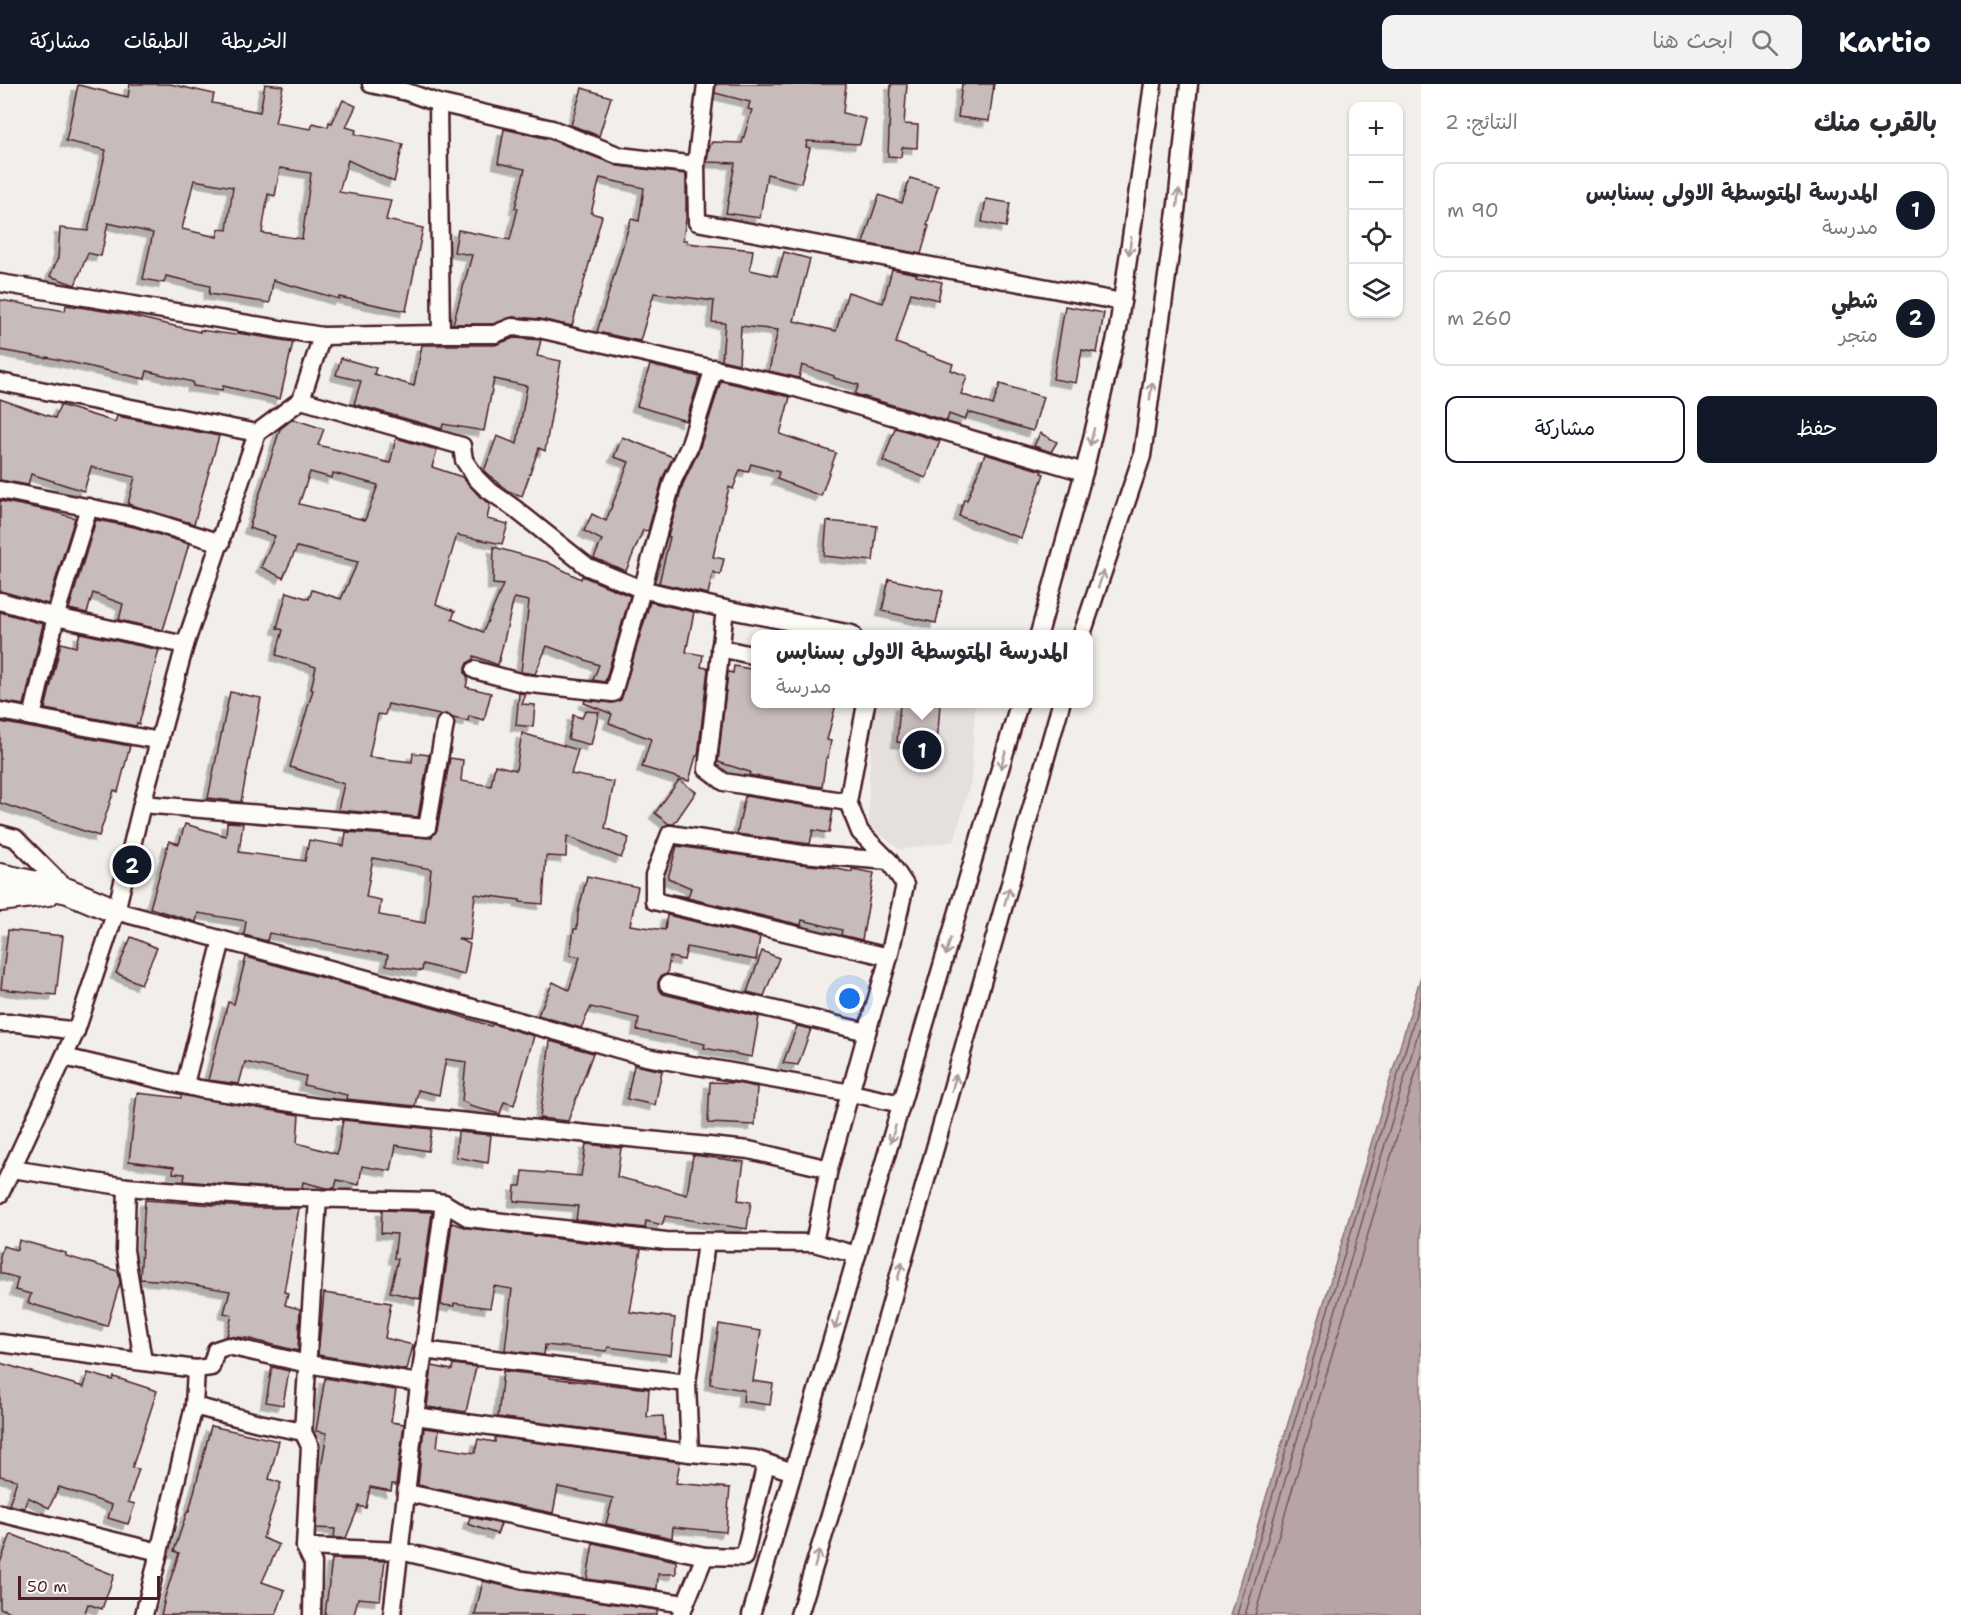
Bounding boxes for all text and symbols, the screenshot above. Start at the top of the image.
search box [1382,15,1802,69]
text: Kartio [1838,23,1931,61]
text: ابحث هنا [1652,26,1733,55]
icon: search [1748,26,1781,59]
text: مشاركة [30,27,91,55]
text: الطبقات [124,27,189,55]
text: الخريطة [222,27,287,55]
map controls [1349,102,1403,318]
button: + [1349,102,1403,156]
text: بالقرب منك [1814,104,1937,139]
text: النتائج: 2 [1445,109,1518,135]
button: − [1349,156,1403,210]
text: المدرسة المتوسطة الاولى بسنابس [1586,178,1878,207]
one-way arrow [1173,189,1184,209]
text: 90 m [1447,197,1499,223]
text: 1 [1911,197,1920,223]
button: locate [1349,210,1403,264]
text: مدرسة [1822,214,1878,240]
one-way arrow [1125,235,1136,255]
button: layers [1349,264,1403,318]
text: شطي [1831,286,1878,315]
text: 260 m [1447,305,1512,331]
text: 2 [1909,305,1923,331]
text: متجر [1839,322,1878,348]
one-way arrow [1145,382,1156,402]
button: مشاركة [1445,396,1685,463]
button: حفظ [1697,396,1937,463]
one-way arrow [1086,427,1098,446]
one-way arrow [1096,570,1107,589]
popup [751,630,1093,708]
text: المدرسة المتوسطة الاولى بسنابس [776,637,1068,666]
text: مدرسة [776,673,832,699]
pin: 1 [902,728,942,772]
one-way arrow [997,750,1008,769]
pin: 2 [112,842,152,888]
one-way arrow [1002,887,1013,906]
one-way arrow [942,937,953,956]
your location [835,984,864,1013]
one-way arrow [948,1074,960,1093]
one-way arrow [887,1124,898,1143]
one-way arrow [895,1262,906,1281]
one-way arrow [831,1311,842,1330]
one-way arrow [812,1550,823,1569]
scale bar [18,1573,160,1600]
text: 50 m [27,1576,67,1597]

